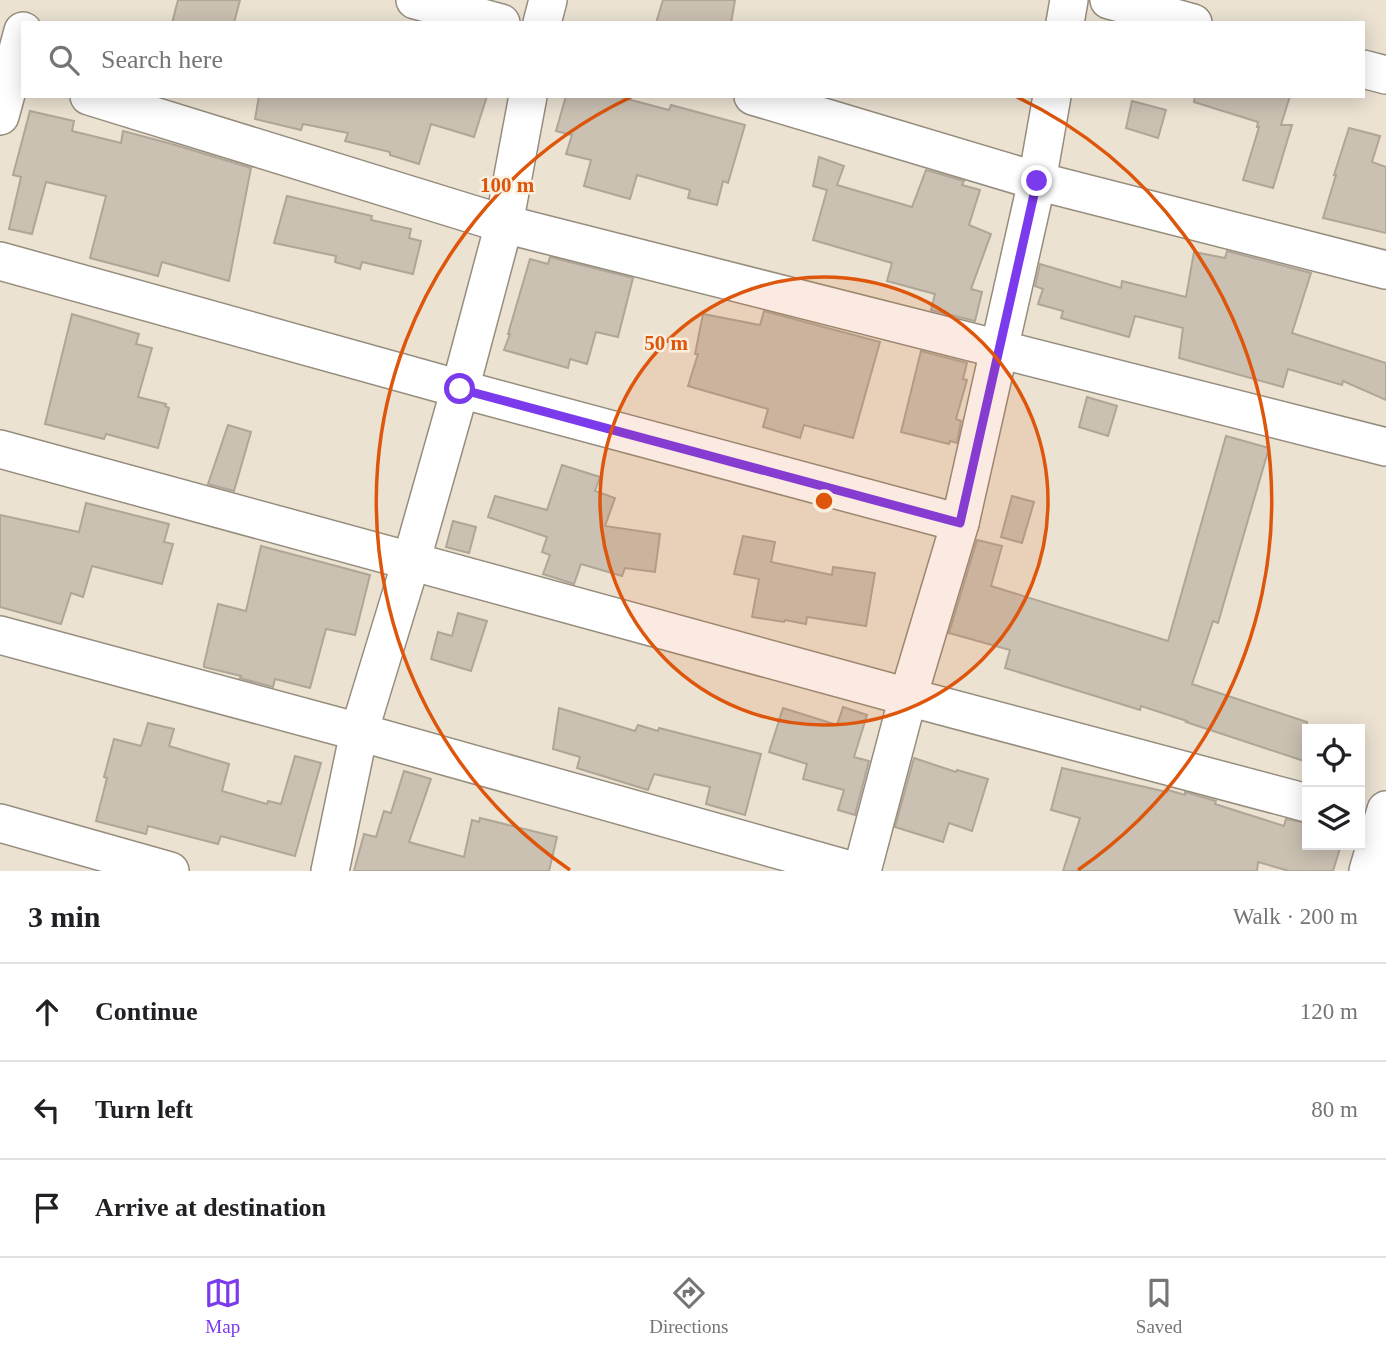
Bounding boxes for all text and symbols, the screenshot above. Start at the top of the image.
search box [21,21,1365,98]
icon: search [45,41,83,79]
text: Search here [101,45,223,74]
route end [1021,165,1052,196]
text: 100 m [480,173,535,197]
text: 50 m [644,331,688,355]
route start [444,373,475,404]
centre of rings [812,489,836,513]
map controls [1302,724,1365,850]
button: locate [1302,724,1365,787]
button: layers [1302,787,1365,850]
text: 3 min [28,900,101,933]
text: Walk · 200 m [1233,904,1358,929]
icon: ahead [28,993,66,1031]
text: Continue [95,997,198,1026]
text: 120 m [1300,999,1358,1024]
icon: left [28,1091,66,1129]
text: Turn left [95,1095,193,1124]
text: 80 m [1311,1097,1358,1122]
icon: arrive [28,1189,66,1227]
text: Arrive at destination [95,1193,326,1222]
tab: Map [204,1274,242,1338]
tab: Directions [649,1274,728,1338]
tab: Saved [1136,1274,1182,1338]

